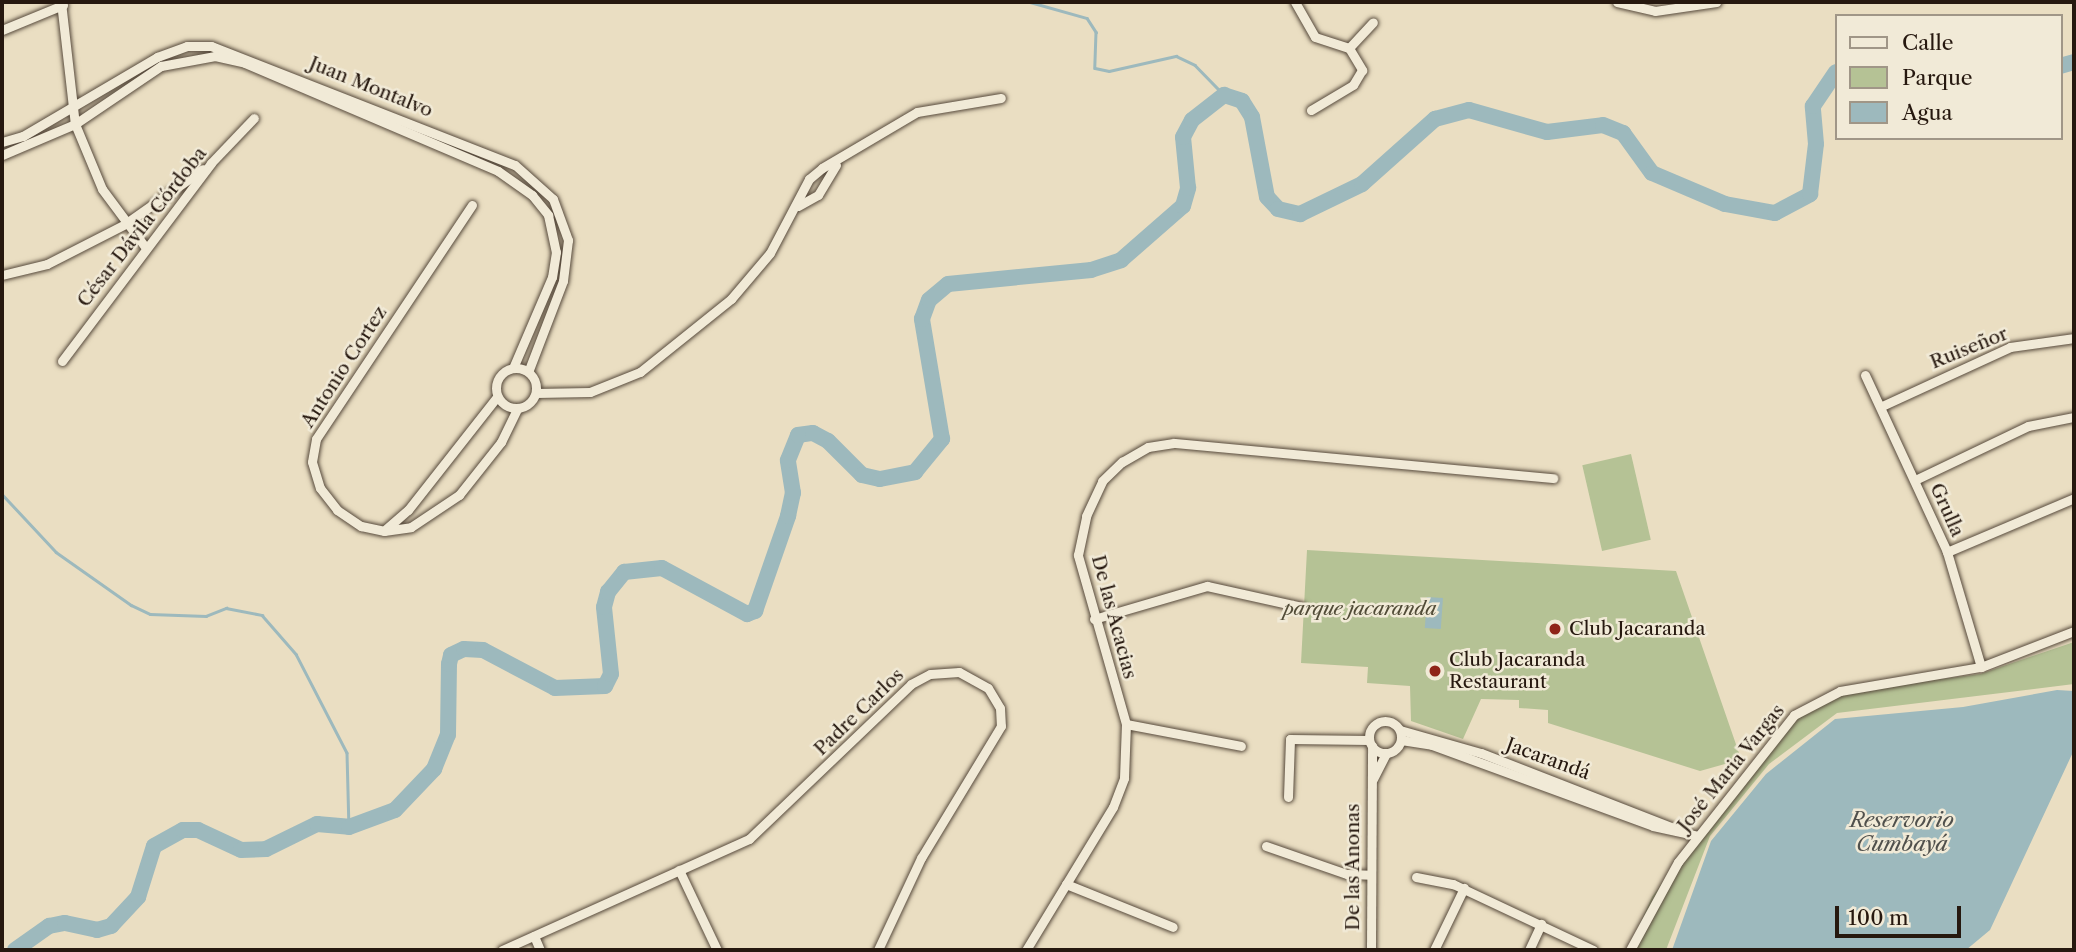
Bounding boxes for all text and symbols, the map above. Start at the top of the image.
legend [1834,14,2062,140]
text: Calle [1902,30,1954,55]
street label: Juan Montalvo [306,52,436,122]
text: Parque [1902,65,1973,90]
text: Agua [1902,100,1953,125]
street label: César Dávila Córdoba [72,142,212,312]
street label: Antonio Cortez [296,302,392,432]
street label: Ruiseñor [1927,322,2011,374]
street label: Grulla [1925,480,1969,540]
street label: De las Acacias [1086,552,1142,682]
park label: parque jacaranda [1284,598,1436,620]
place label: Club Jacaranda [1569,618,1705,640]
marker: Club Jacaranda [1547,621,1563,637]
place label: Club Jacaranda Restaurant [1449,649,1585,693]
marker: Club Jacaranda Restaurant [1427,663,1443,679]
street label: Padre Carlos [810,664,908,760]
street label: José Maria Vargas [1672,699,1790,837]
street label: Jacarandá [1503,733,1593,785]
street label: De las Anonas [1342,803,1364,931]
water label: Reservorio Cumbayá [1850,807,1954,857]
scale bar [1838,892,1964,936]
text: 100 m [1848,905,1909,930]

